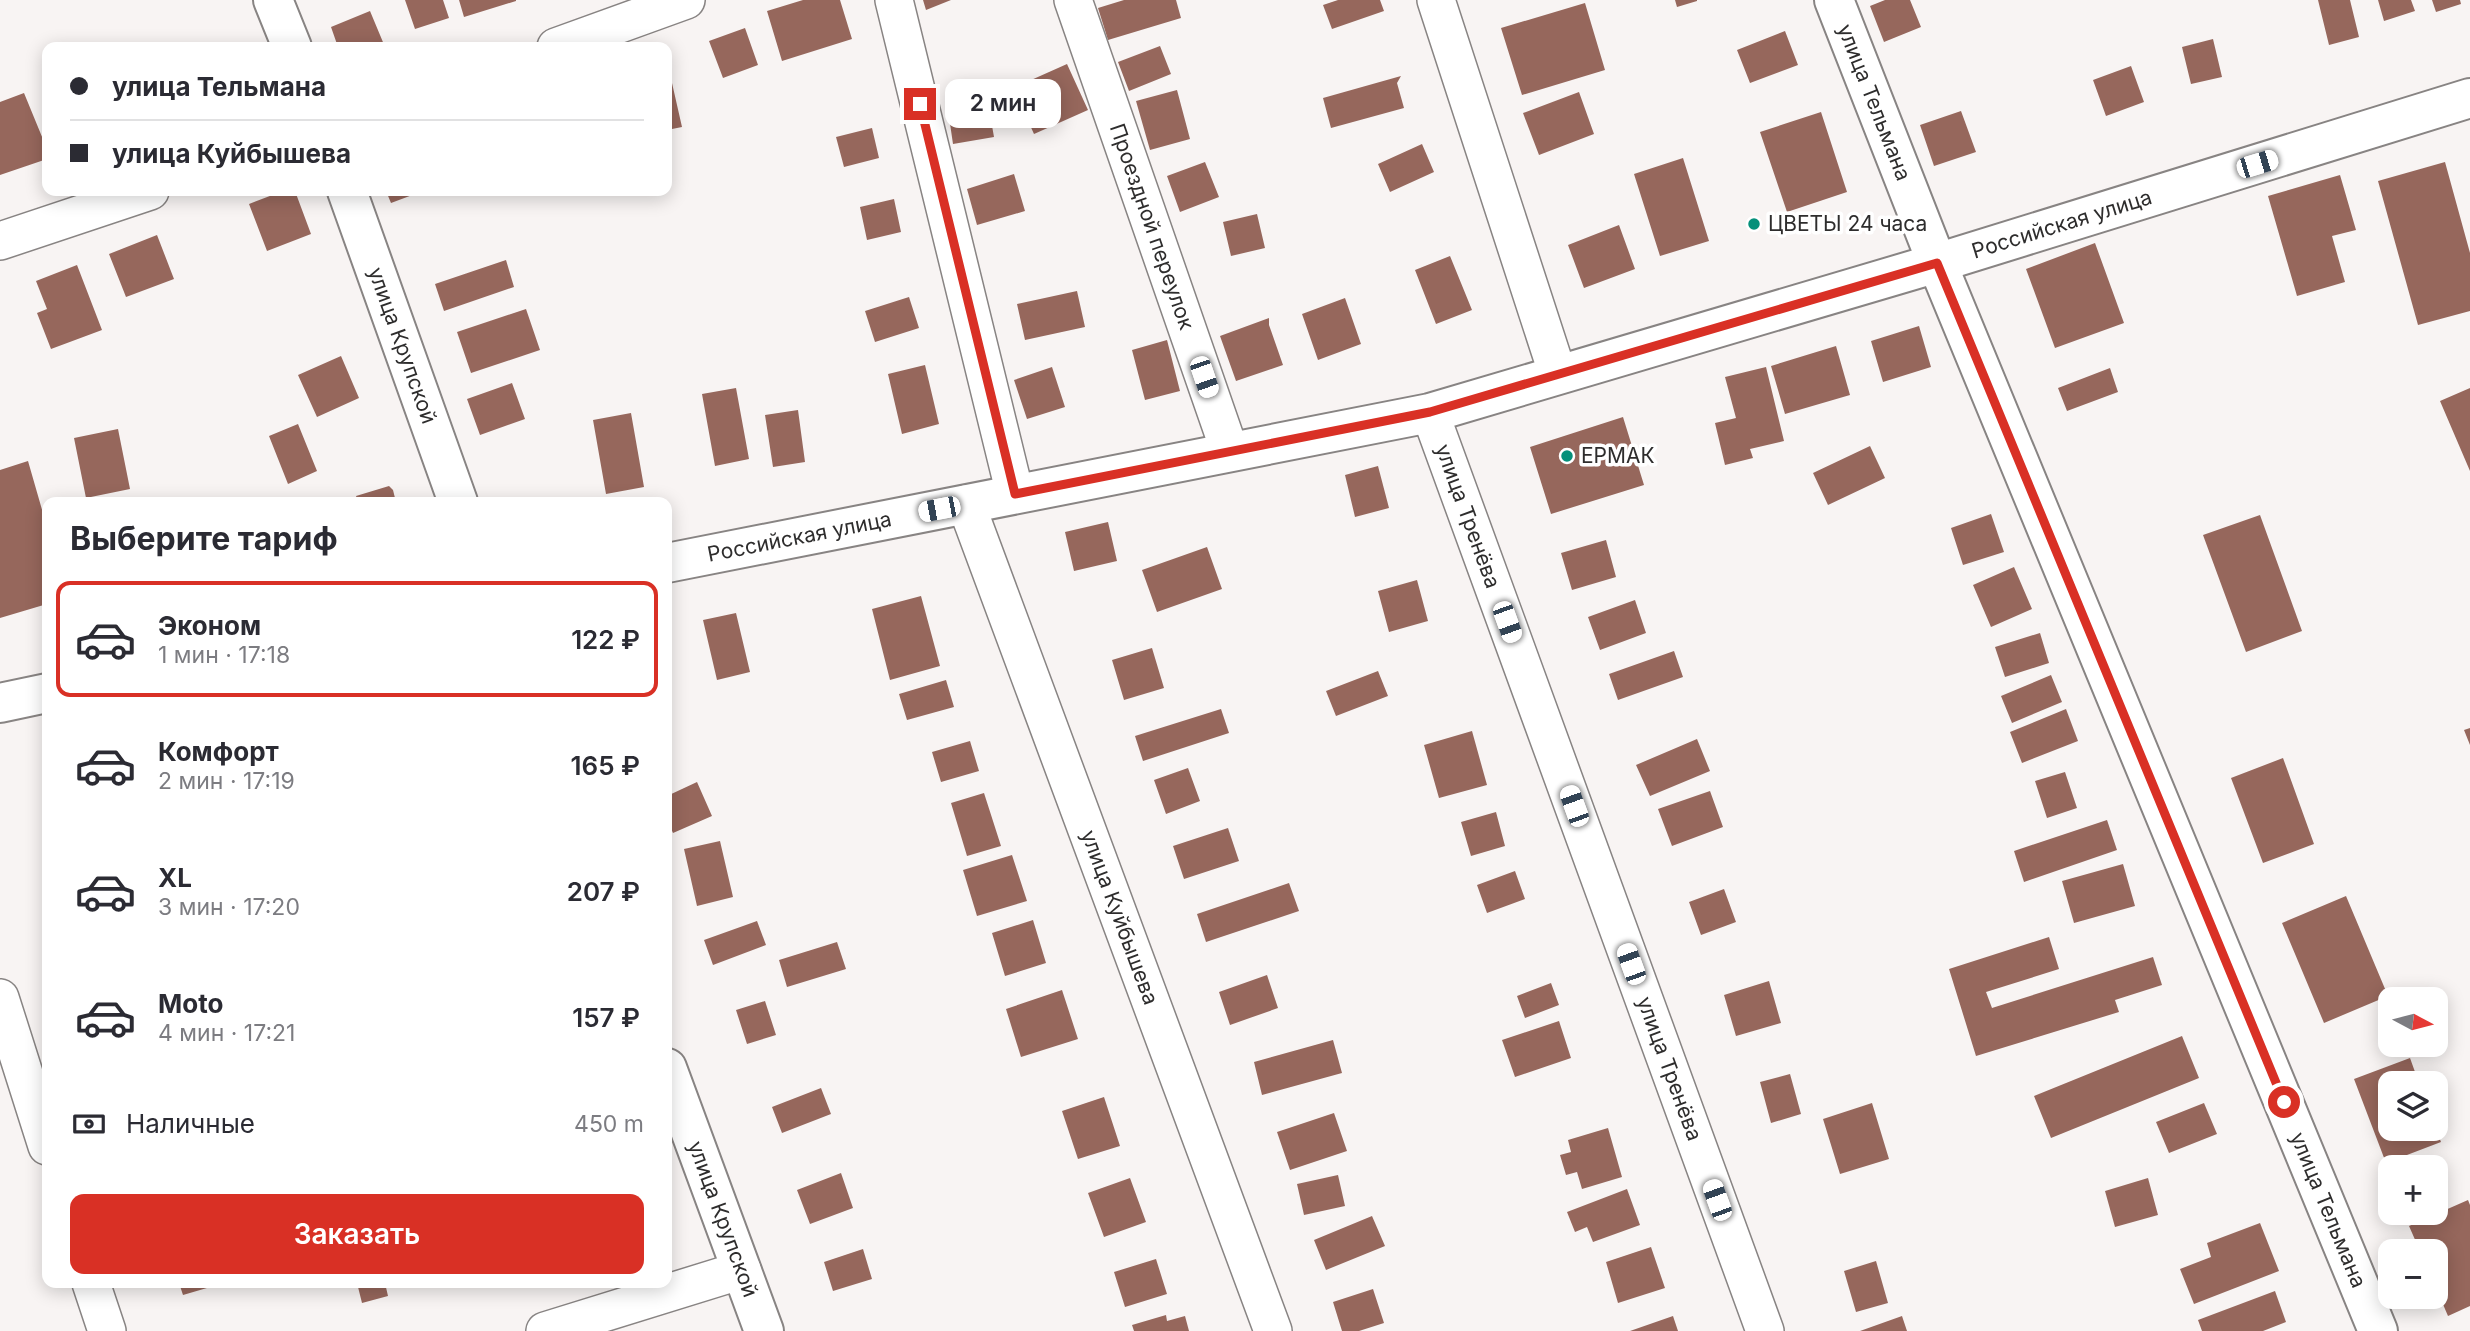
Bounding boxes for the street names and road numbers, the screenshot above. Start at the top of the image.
street label: улица Тельмана [1833,20,1916,184]
street label: Проездной переулок [1105,120,1200,333]
street label: Российская улица [1969,184,2155,264]
street label: улица Крупской [363,264,442,427]
street label: улица Тренёва [1430,441,1506,592]
street label: Российская улица [705,506,894,567]
street label: улица Куйбышева [1076,827,1164,1008]
street label: улица Тренёва [1632,993,1707,1144]
street label: улица Тельмана [2285,1128,2372,1291]
street label: улица Крупской [683,1137,763,1300]

